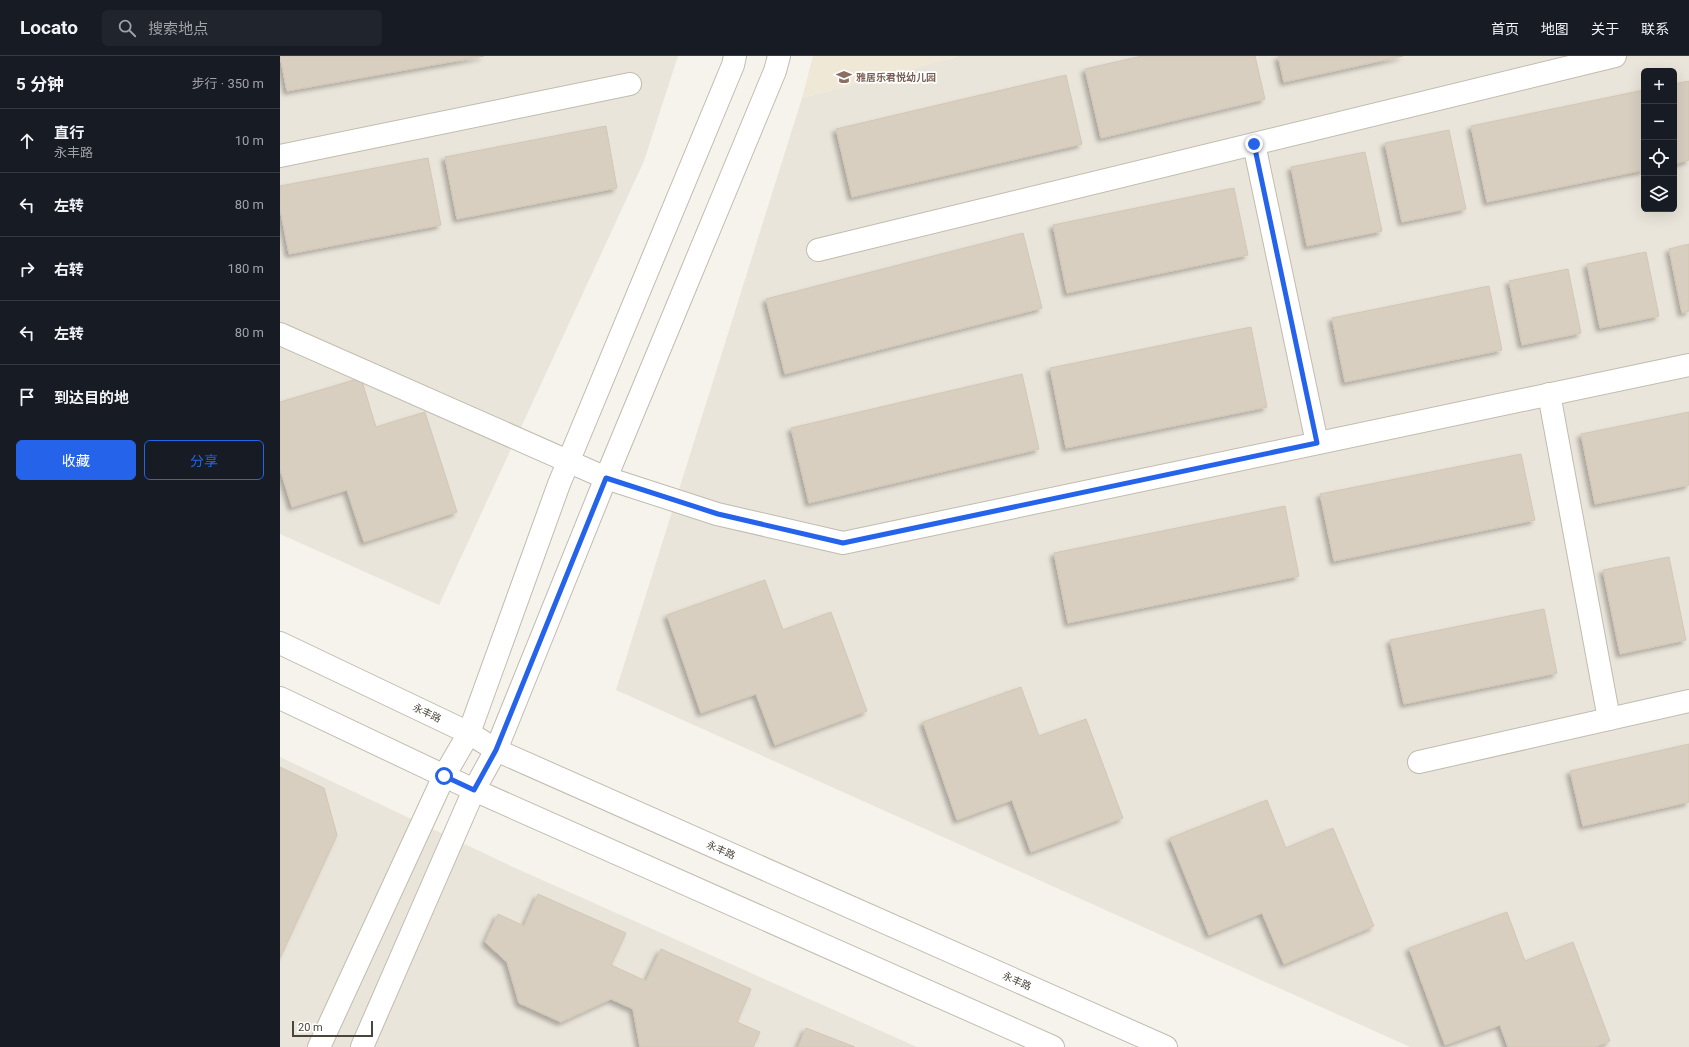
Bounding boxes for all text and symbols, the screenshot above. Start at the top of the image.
search box [102,10,382,46]
text: Locato [20,16,78,39]
icon: search [116,17,138,39]
text: 搜索地点 [148,20,208,38]
text: 首页 [1491,21,1519,37]
text: 地图 [1541,21,1569,37]
text: 关于 [1591,21,1619,37]
text: 联系 [1641,21,1669,37]
school or university icon: 雅居乐君悦幼儿园 [835,68,853,86]
map controls [1641,68,1677,212]
button: + [1641,68,1677,104]
place label: 雅居乐君悦幼儿园 [856,71,936,83]
text: 5 分钟 [16,74,64,94]
text: 步行 · 350 m [192,76,264,91]
button: − [1641,104,1677,140]
text: 直行 [54,124,84,142]
icon: ahead [16,130,38,152]
text: 10 m [235,133,264,148]
route end [1245,135,1263,153]
button: locate [1641,140,1677,176]
text: 永丰路 [54,145,93,160]
button: layers [1641,176,1677,212]
icon: left [16,194,38,216]
text: 左转 [54,197,84,215]
text: 80 m [235,197,264,212]
icon: right [16,258,38,280]
text: 右转 [54,261,84,279]
text: 180 m [227,261,264,276]
icon: left [16,322,38,344]
text: 左转 [54,325,84,343]
text: 80 m [235,325,264,340]
icon: arrive [16,386,38,408]
text: 到达目的地 [54,389,129,407]
button: 收藏 [16,440,136,480]
button: 分享 [144,440,264,480]
street label: 永丰路 [411,702,443,724]
route start [435,767,453,785]
street label: 永丰路 [705,839,737,861]
street label: 永丰路 [1001,970,1033,992]
scale bar [292,1019,373,1038]
text: 20 m [298,1021,323,1034]

